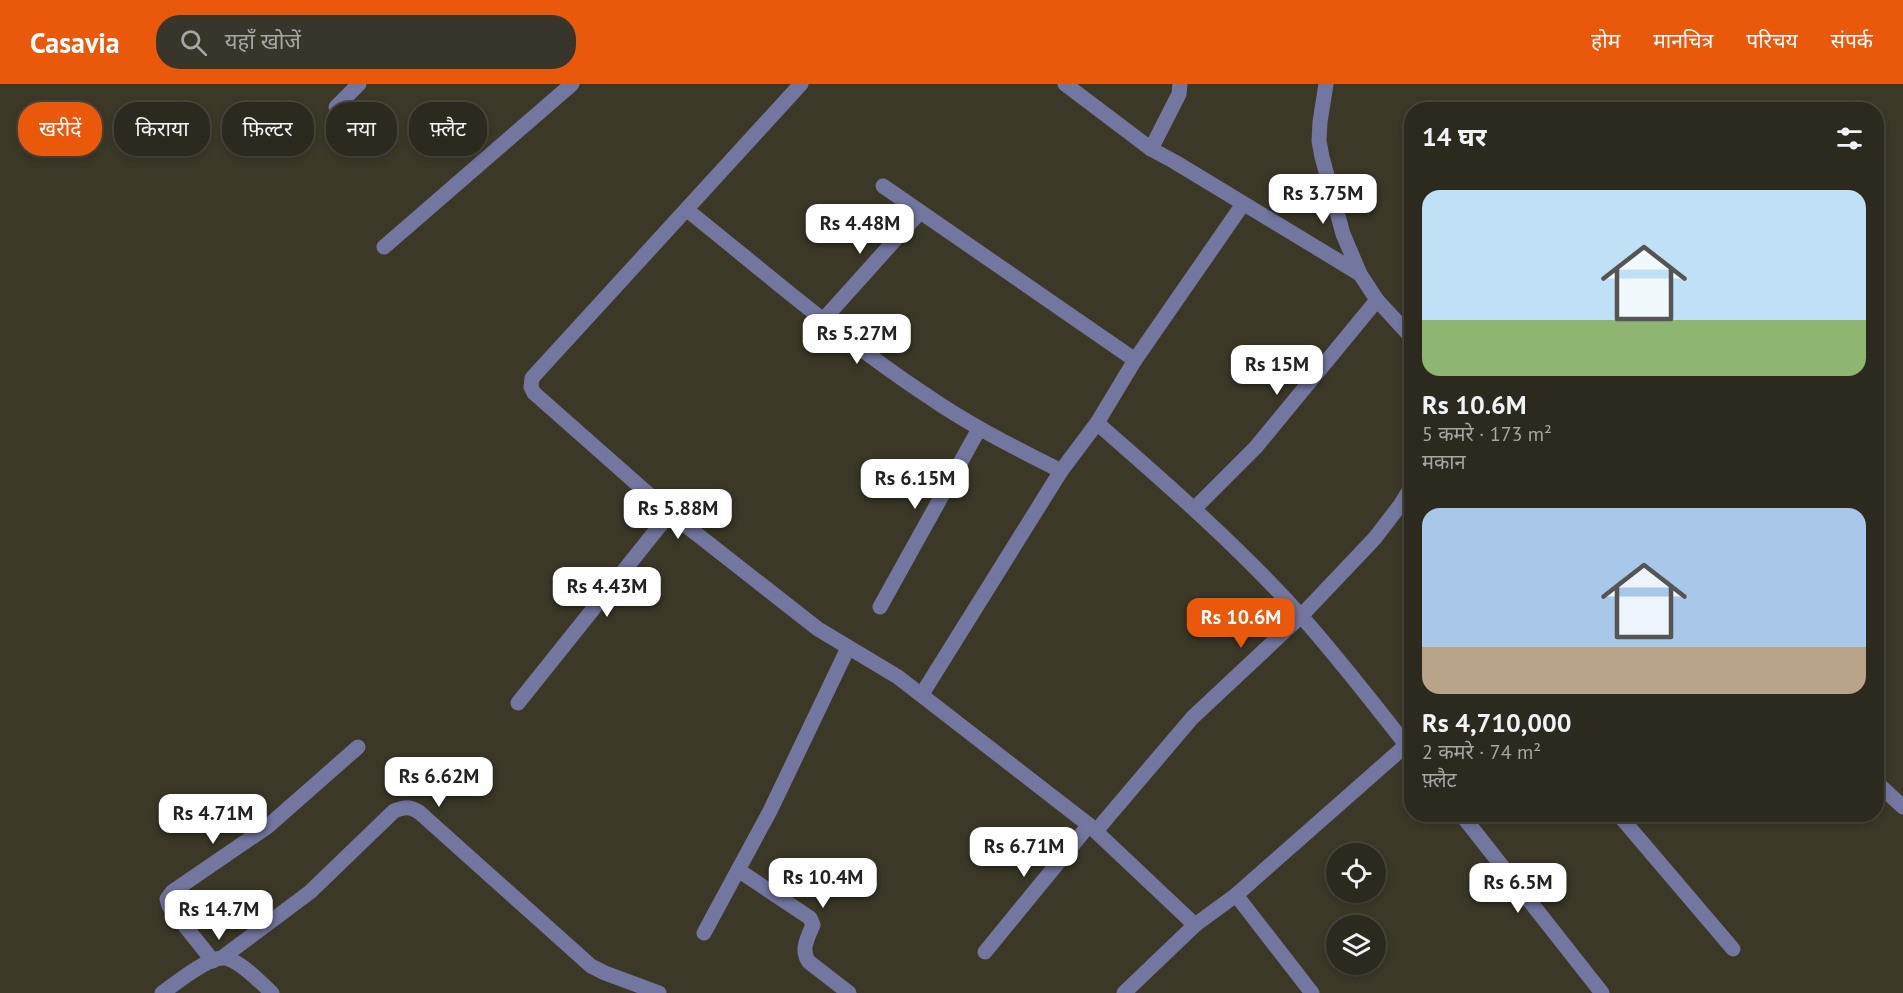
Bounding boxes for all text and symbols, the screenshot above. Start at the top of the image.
search box [156,15,576,69]
text: Casavia [30,24,120,61]
icon: search [177,26,210,59]
text: यहाँ खोजें [225,27,301,55]
text: होम [1591,27,1620,54]
text: मानचित्र [1653,27,1713,54]
text: परिचय [1746,27,1798,54]
text: संपर्क [1831,27,1873,54]
chip: खरीदें [18,102,102,156]
chip: किराया [114,102,210,156]
chip: फ़िल्टर [222,102,314,156]
chip: नया [326,102,397,156]
chip: फ़्लैट [409,102,487,156]
text: 14 घर [1422,120,1486,153]
icon: filters [1833,122,1866,155]
pin: Rs 3.75M [1261,174,1385,225]
text: Rs 3.75M [1283,180,1363,206]
pin: Rs 4.48M [798,204,922,255]
text: Rs 4.48M [820,210,900,236]
icon: home [1590,229,1698,337]
pin: Rs 5.27M [795,314,919,365]
text: Rs 5.27M [817,320,897,346]
pin: Rs 15M [1228,345,1326,396]
text: Rs 15M [1245,351,1309,377]
text: Rs 10.6M [1422,388,1527,421]
text: 5 कमरे · 173 m² [1422,421,1552,447]
text: मकान [1422,449,1466,475]
pin: Rs 6.15M [853,459,977,510]
text: Rs 6.15M [875,465,955,491]
pin: Rs 5.88M [616,489,740,540]
text: Rs 5.88M [638,495,718,521]
icon: home [1590,547,1698,655]
pin: Rs 4.43M [545,567,669,618]
text: Rs 4.43M [567,573,647,599]
pin: Rs 10.6M [1179,598,1303,649]
text: Rs 10.6M [1201,604,1281,630]
text: Rs 4,710,000 [1422,706,1572,739]
text: 2 कमरे · 74 m² [1422,739,1541,765]
pin: Rs 6.62M [377,757,501,808]
text: Rs 6.62M [399,763,479,789]
text: फ़्लैट [1422,767,1457,793]
pin: Rs 4.71M [151,794,275,845]
text: Rs 4.71M [173,800,253,826]
pin: Rs 6.71M [962,827,1086,878]
text: Rs 6.71M [984,833,1064,859]
map controls [1326,843,1386,975]
button: locate [1326,843,1386,903]
pin: Rs 10.4M [761,858,885,909]
pin: Rs 6.5M [1463,863,1573,914]
text: Rs 10.4M [783,864,863,890]
text: Rs 6.5M [1483,869,1553,895]
pin: Rs 14.7M [157,890,281,941]
text: Rs 14.7M [179,896,259,922]
button: layers [1326,915,1386,975]

